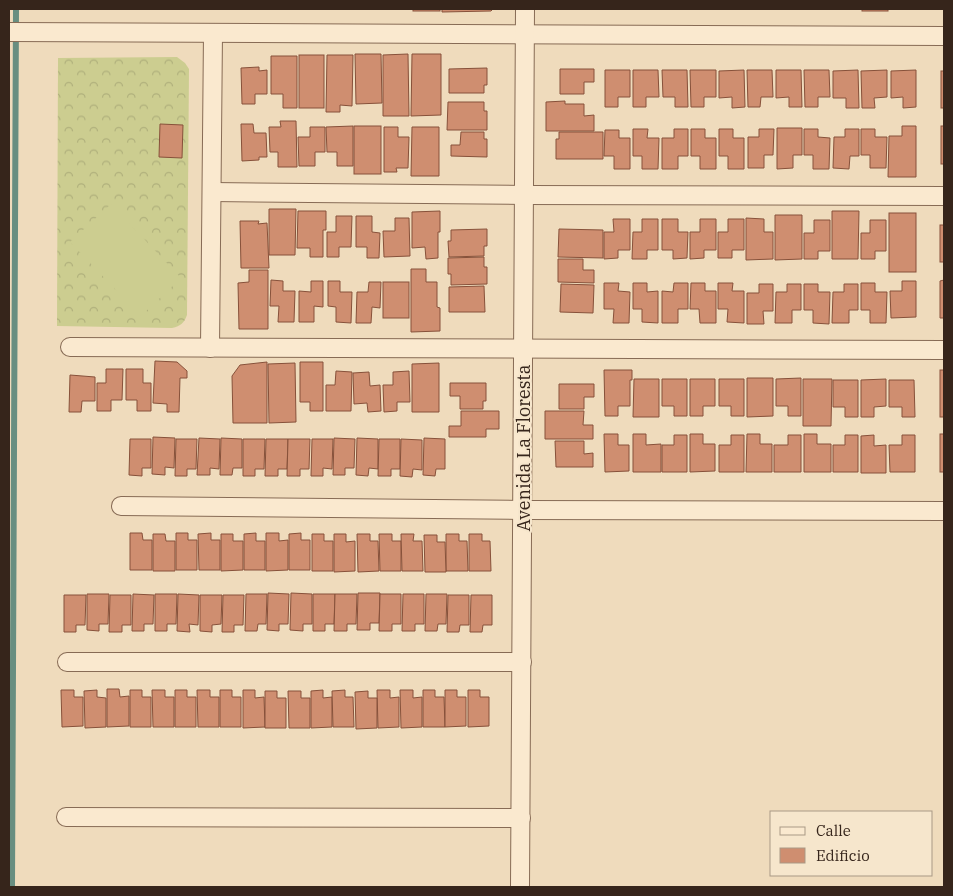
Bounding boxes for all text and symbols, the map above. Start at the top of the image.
street label: Avenida La Floresta [512,364,535,532]
legend [770,811,933,876]
text: Calle [816,821,851,840]
text: Edificio [816,846,870,865]

